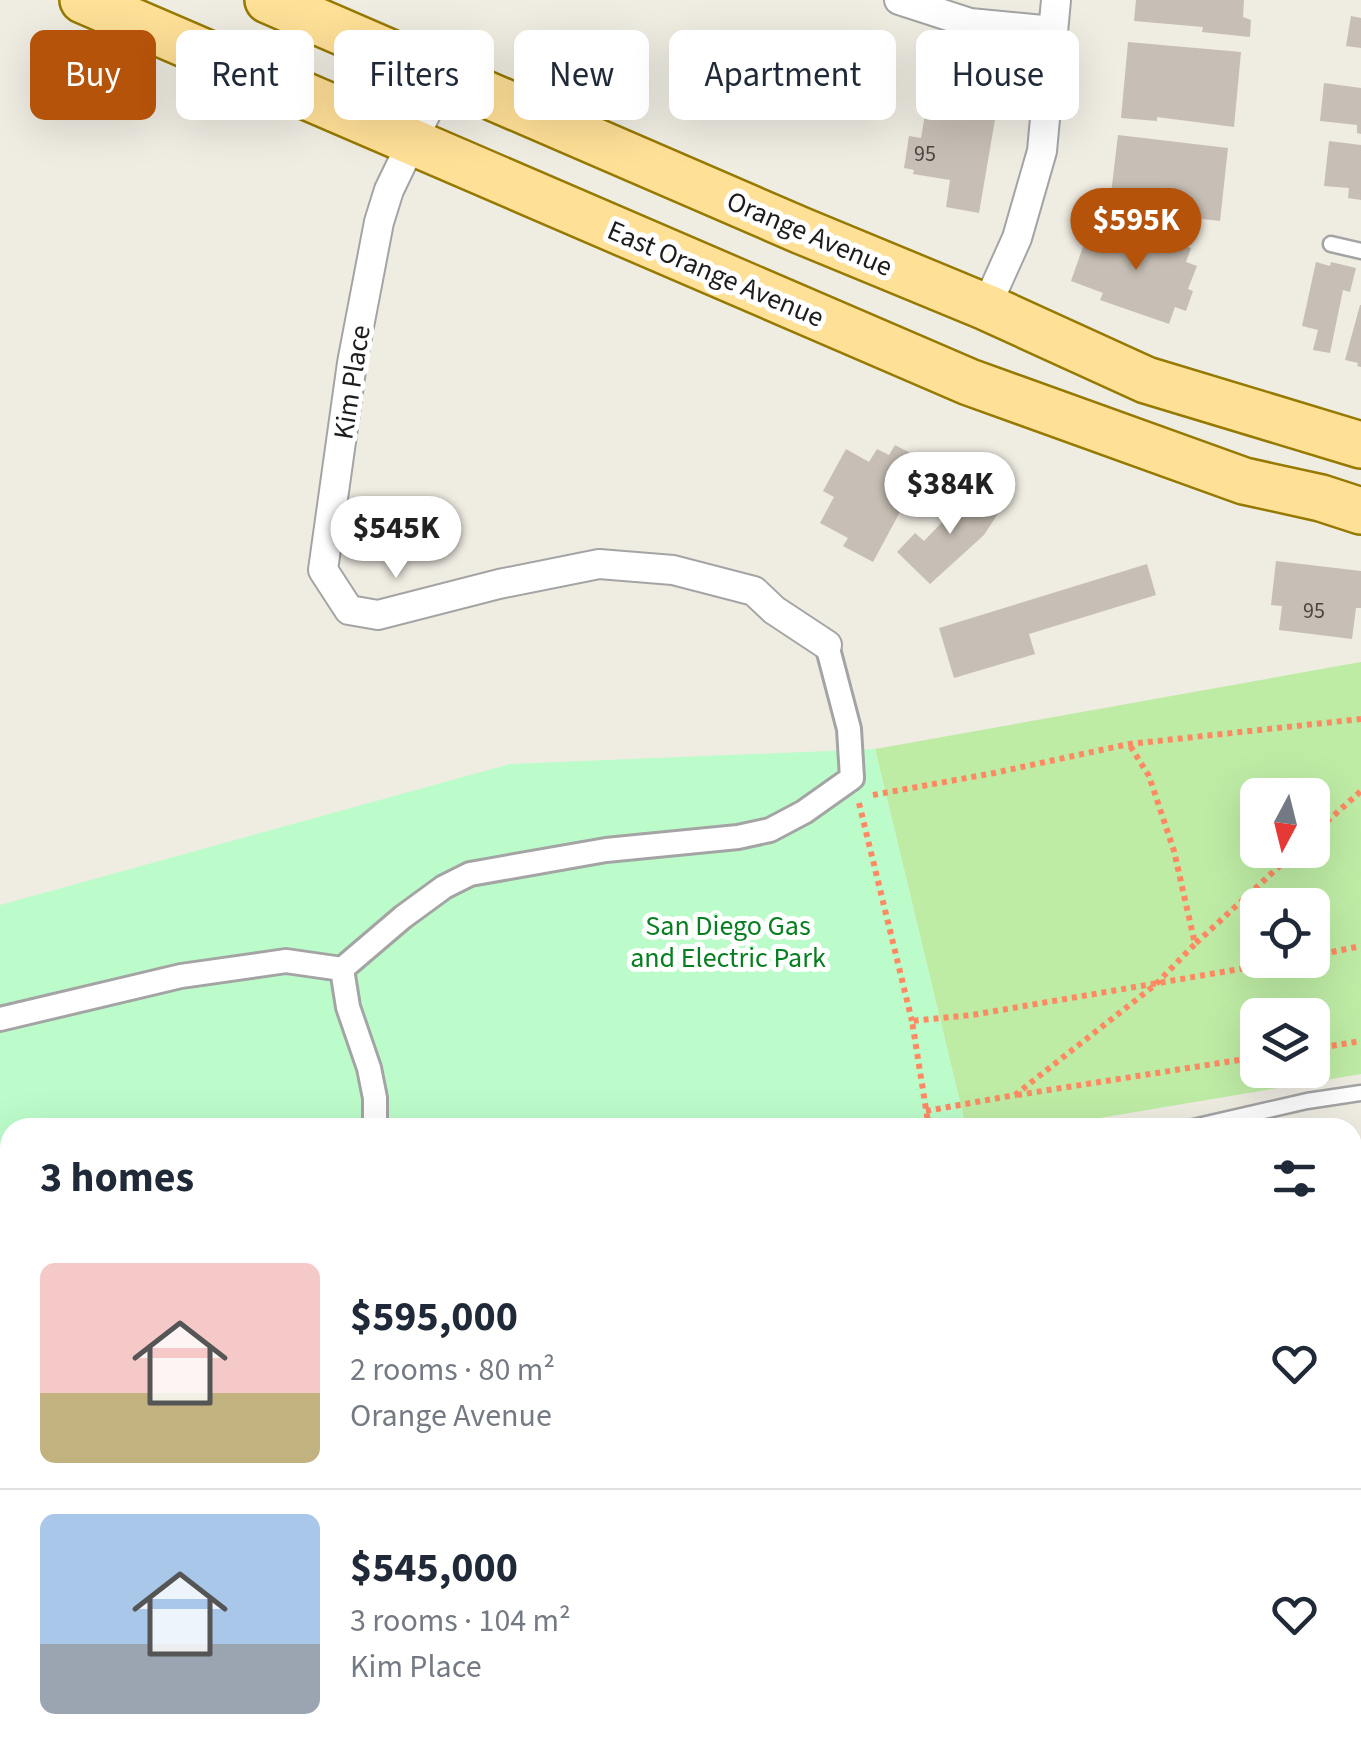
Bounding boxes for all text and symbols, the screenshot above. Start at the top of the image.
chip: Buy [30,30,156,120]
chip: Rent [176,30,314,120]
chip: Filters [334,30,494,120]
chip: New [514,30,649,120]
chip: Apartment [669,30,896,120]
chip: House [916,30,1079,120]
house number: 95 [914,138,936,170]
street label: Orange Avenue [721,181,899,287]
pin: $595K [1066,188,1206,273]
text: $595K [1092,197,1180,243]
street label: East Orange Avenue [601,210,830,338]
street label: Kim Place [323,322,381,442]
pin: $384K [880,452,1020,537]
text: $384K [906,461,994,507]
pin: $545K [326,496,466,581]
text: $545K [352,505,440,551]
house number: 95 [1303,595,1325,627]
north arrow [1240,778,1330,868]
map controls [1240,778,1330,1088]
button: locate [1240,888,1330,978]
park label: San Diego Gas and Electric Park [630,906,826,978]
button: layers [1240,998,1330,1088]
text: 3 homes [40,1148,194,1208]
icon: filters [1267,1151,1322,1206]
text: $595,000 [350,1287,518,1347]
icon: home [120,1303,240,1423]
icon: heart [1267,1336,1322,1391]
text: 2 rooms · 80 m² [350,1347,555,1393]
text: Orange Avenue [350,1393,552,1439]
text: $545,000 [350,1538,518,1598]
icon: home [120,1554,240,1674]
icon: heart [1267,1587,1322,1642]
text: 3 rooms · 104 m² [350,1598,571,1644]
text: Kim Place [350,1644,482,1690]

